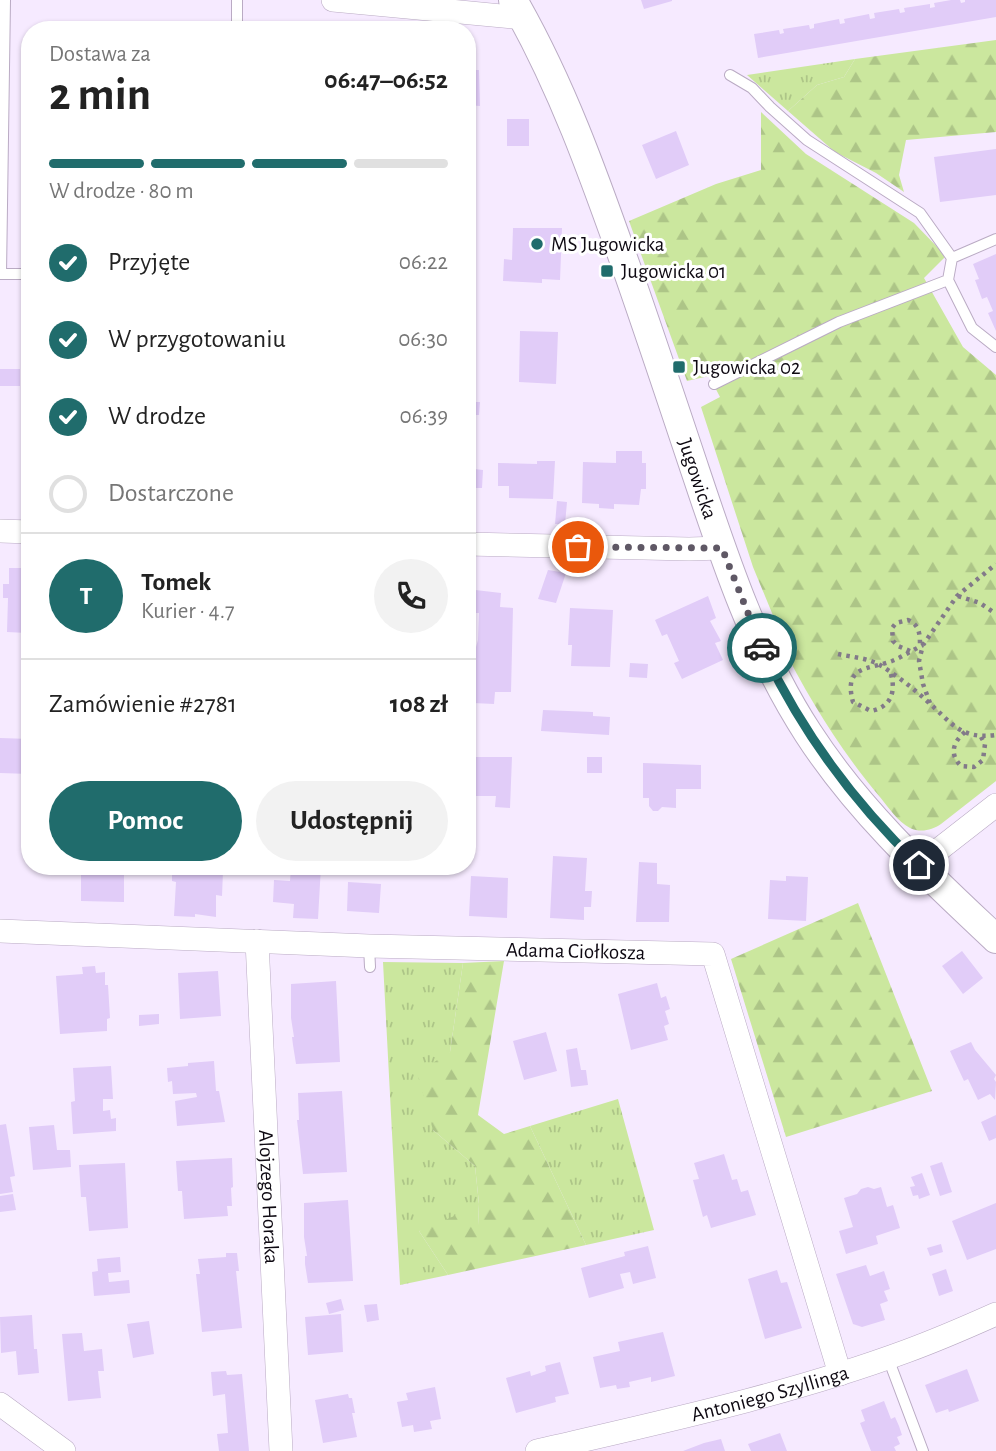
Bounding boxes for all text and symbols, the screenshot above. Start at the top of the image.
text: Dostawa za [49,43,151,66]
text: 06:47–06:52 [324,67,448,93]
text: 2 min [49,72,151,118]
text: W drodze · 80 m [49,180,194,203]
place label: MS Jugowicka [551,234,665,255]
marker: MS Jugowicka [529,236,545,252]
icon: check [49,244,87,282]
text: Przyjęte [108,249,190,275]
text: 06:22 [399,251,448,274]
place label: Jugowicka 01 [621,261,726,282]
marker: Jugowicka 01 [599,263,615,279]
icon: check [49,321,87,359]
text: W przygotowaniu [108,326,286,352]
text: 06:30 [398,328,448,351]
place label: Jugowicka 02 [693,357,801,378]
marker: Jugowicka 02 [671,359,687,375]
icon: check [49,398,87,436]
text: W drodze [108,403,206,429]
text: 06:39 [399,405,448,428]
street label: Jugowicka [675,436,721,522]
text: Dostarczone [108,480,234,506]
pin [548,517,608,577]
icon: bag [559,528,597,566]
button: phone [374,559,448,633]
text: Tomek [141,569,211,595]
text: T [79,583,93,609]
text: Kurier · 4.7 [141,600,235,623]
courier [727,613,797,683]
icon: car [743,629,781,667]
text: Zamówienie #2781 [49,691,237,717]
text: 108 zł [390,691,448,717]
button: Pomoc [49,781,242,861]
button: Udostępnij [256,781,448,861]
pin [889,835,949,895]
icon: home [900,846,938,884]
street label: Adama Ciołkosza [506,939,646,963]
street label: Alojzego Horaka [255,1129,283,1265]
street label: Antoniego Szyllinga [689,1361,851,1425]

